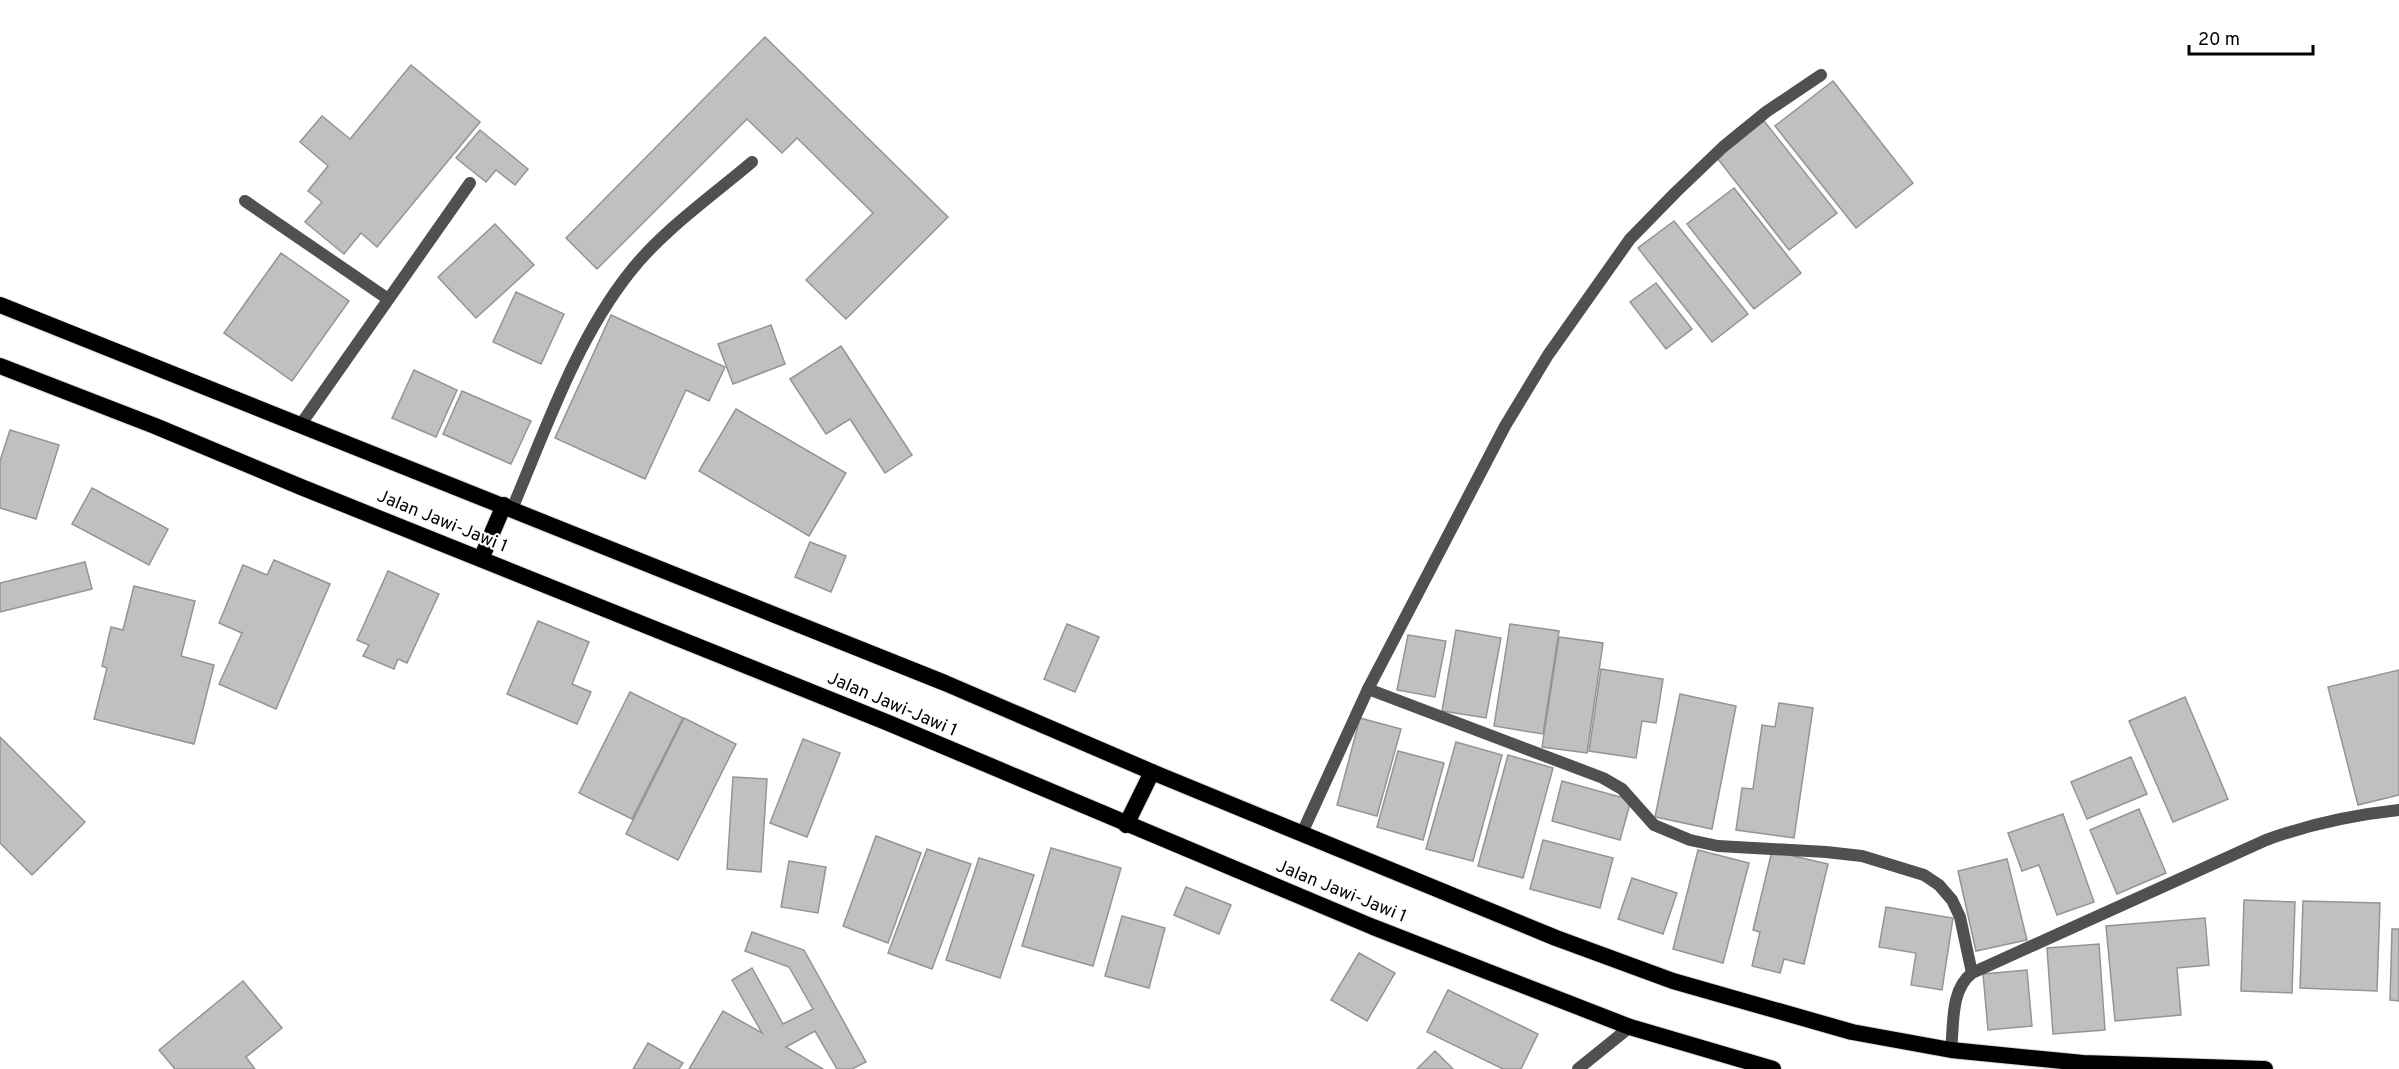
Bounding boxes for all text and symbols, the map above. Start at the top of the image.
scale bar [2189,18,2314,56]
text: 20 m [2198,29,2240,52]
street label: Jalan Jawi-Jawi 1 [373,485,511,559]
street label: Jalan Jawi-Jawi 1 [823,667,961,743]
street label: Jalan Jawi-Jawi 1 [1272,855,1410,929]

